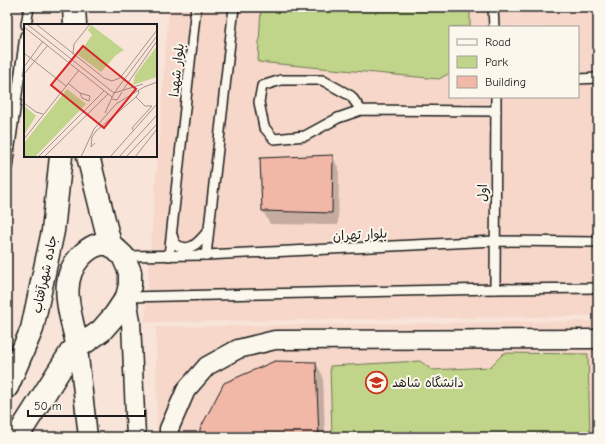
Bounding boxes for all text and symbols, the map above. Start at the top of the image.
inset map [24,24,157,157]
legend [449,26,579,98]
text: Road [485,35,511,49]
street label: بلوار شهدا [166,43,188,98]
text: Park [485,55,508,69]
text: Building [485,75,526,89]
street label: اول [475,184,491,202]
street label: بلوار تهران [332,226,388,244]
street label: جاده شهرآفتاب [29,234,61,315]
school or university icon: دانشگاه شاهد [364,369,390,395]
place label: دانشگاه شاهد [392,375,464,390]
scale bar [28,392,145,418]
text: 50 m [34,399,62,413]

